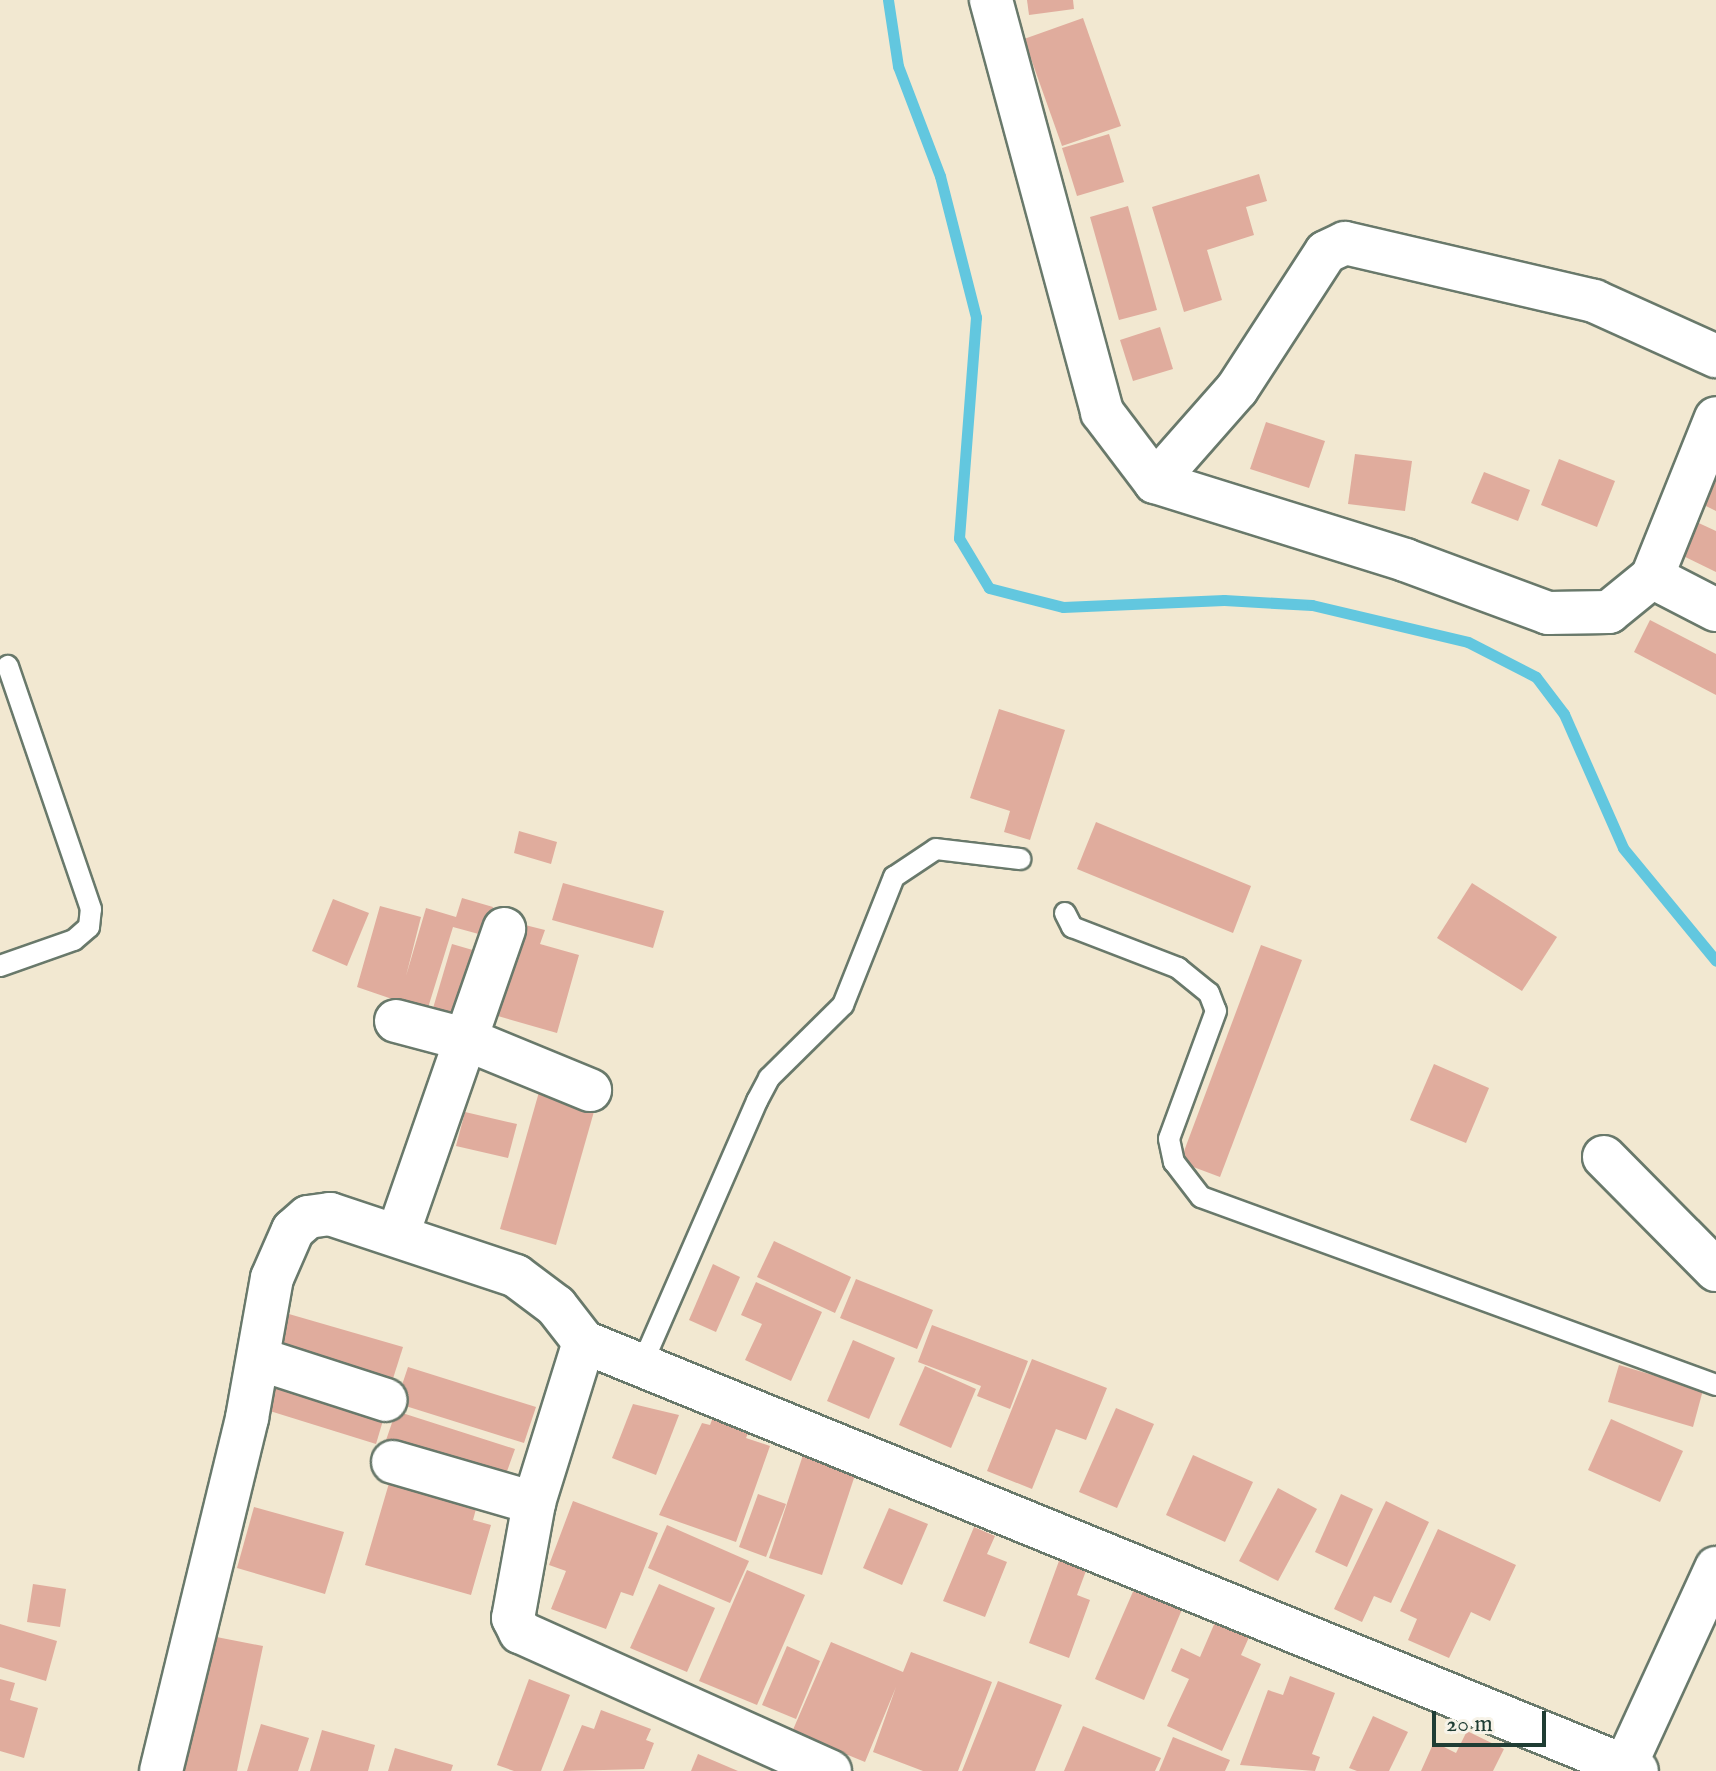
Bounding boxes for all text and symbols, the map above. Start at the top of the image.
scale bar [1436,1695,1550,1745]
text: 20 m [1446,1709,1493,1740]

